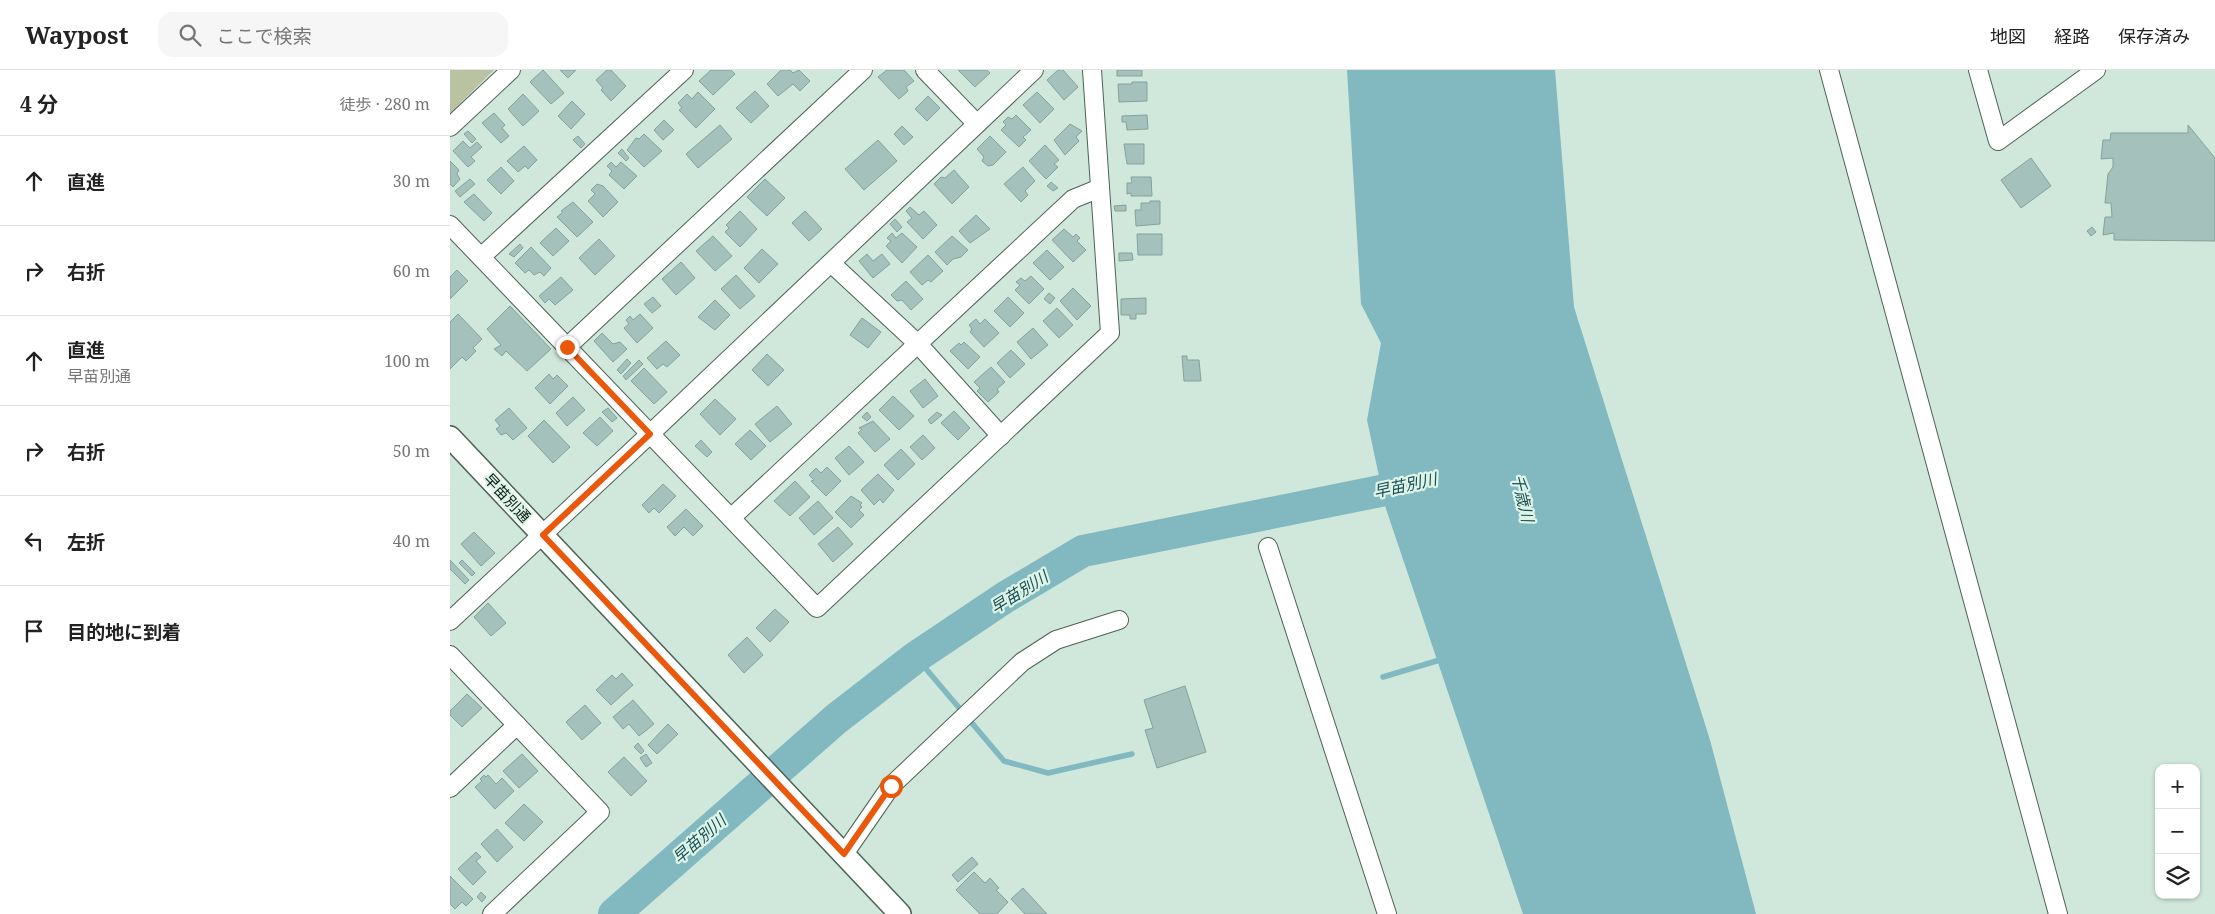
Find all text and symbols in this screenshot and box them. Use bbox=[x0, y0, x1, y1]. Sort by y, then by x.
search box bbox=[158, 12, 508, 57]
text: Waypost bbox=[25, 18, 128, 51]
icon: search bbox=[176, 21, 204, 49]
text: ここで検索 bbox=[216, 23, 311, 49]
text: 地図 bbox=[1990, 24, 2026, 48]
text: 経路 bbox=[2054, 24, 2090, 48]
text: 保存済み bbox=[2118, 24, 2190, 48]
text: 4 分 bbox=[20, 90, 58, 118]
text: 徒歩 · 280 m bbox=[340, 93, 430, 115]
icon: ahead bbox=[20, 167, 48, 195]
text: 直進 bbox=[67, 169, 105, 195]
text: 30 m bbox=[393, 170, 430, 192]
icon: right bbox=[20, 257, 48, 285]
text: 右折 bbox=[67, 259, 105, 285]
text: 60 m bbox=[393, 260, 430, 282]
route end bbox=[556, 336, 579, 359]
text: 直進 bbox=[67, 337, 105, 363]
icon: ahead bbox=[20, 347, 48, 375]
text: 100 m bbox=[384, 350, 430, 372]
text: 早苗別通 bbox=[67, 365, 131, 387]
icon: right bbox=[20, 437, 48, 465]
text: 右折 bbox=[67, 439, 105, 465]
text: 50 m bbox=[393, 440, 430, 462]
water label: 早苗別川 bbox=[1371, 467, 1441, 502]
street label: 早苗別通 bbox=[480, 469, 536, 526]
water label: 千歳川 bbox=[1507, 472, 1540, 526]
icon: left bbox=[20, 527, 48, 555]
text: 左折 bbox=[67, 529, 105, 555]
text: 40 m bbox=[393, 530, 430, 552]
water label: 早苗別川 bbox=[986, 565, 1054, 618]
icon: arrive bbox=[20, 617, 48, 645]
text: 目的地に到着 bbox=[67, 619, 181, 645]
map controls bbox=[2155, 764, 2200, 899]
button: + bbox=[2155, 764, 2200, 809]
route start bbox=[880, 775, 903, 798]
water label: 早苗別川 bbox=[668, 808, 732, 868]
button: − bbox=[2155, 809, 2200, 854]
button: layers bbox=[2155, 854, 2200, 899]

